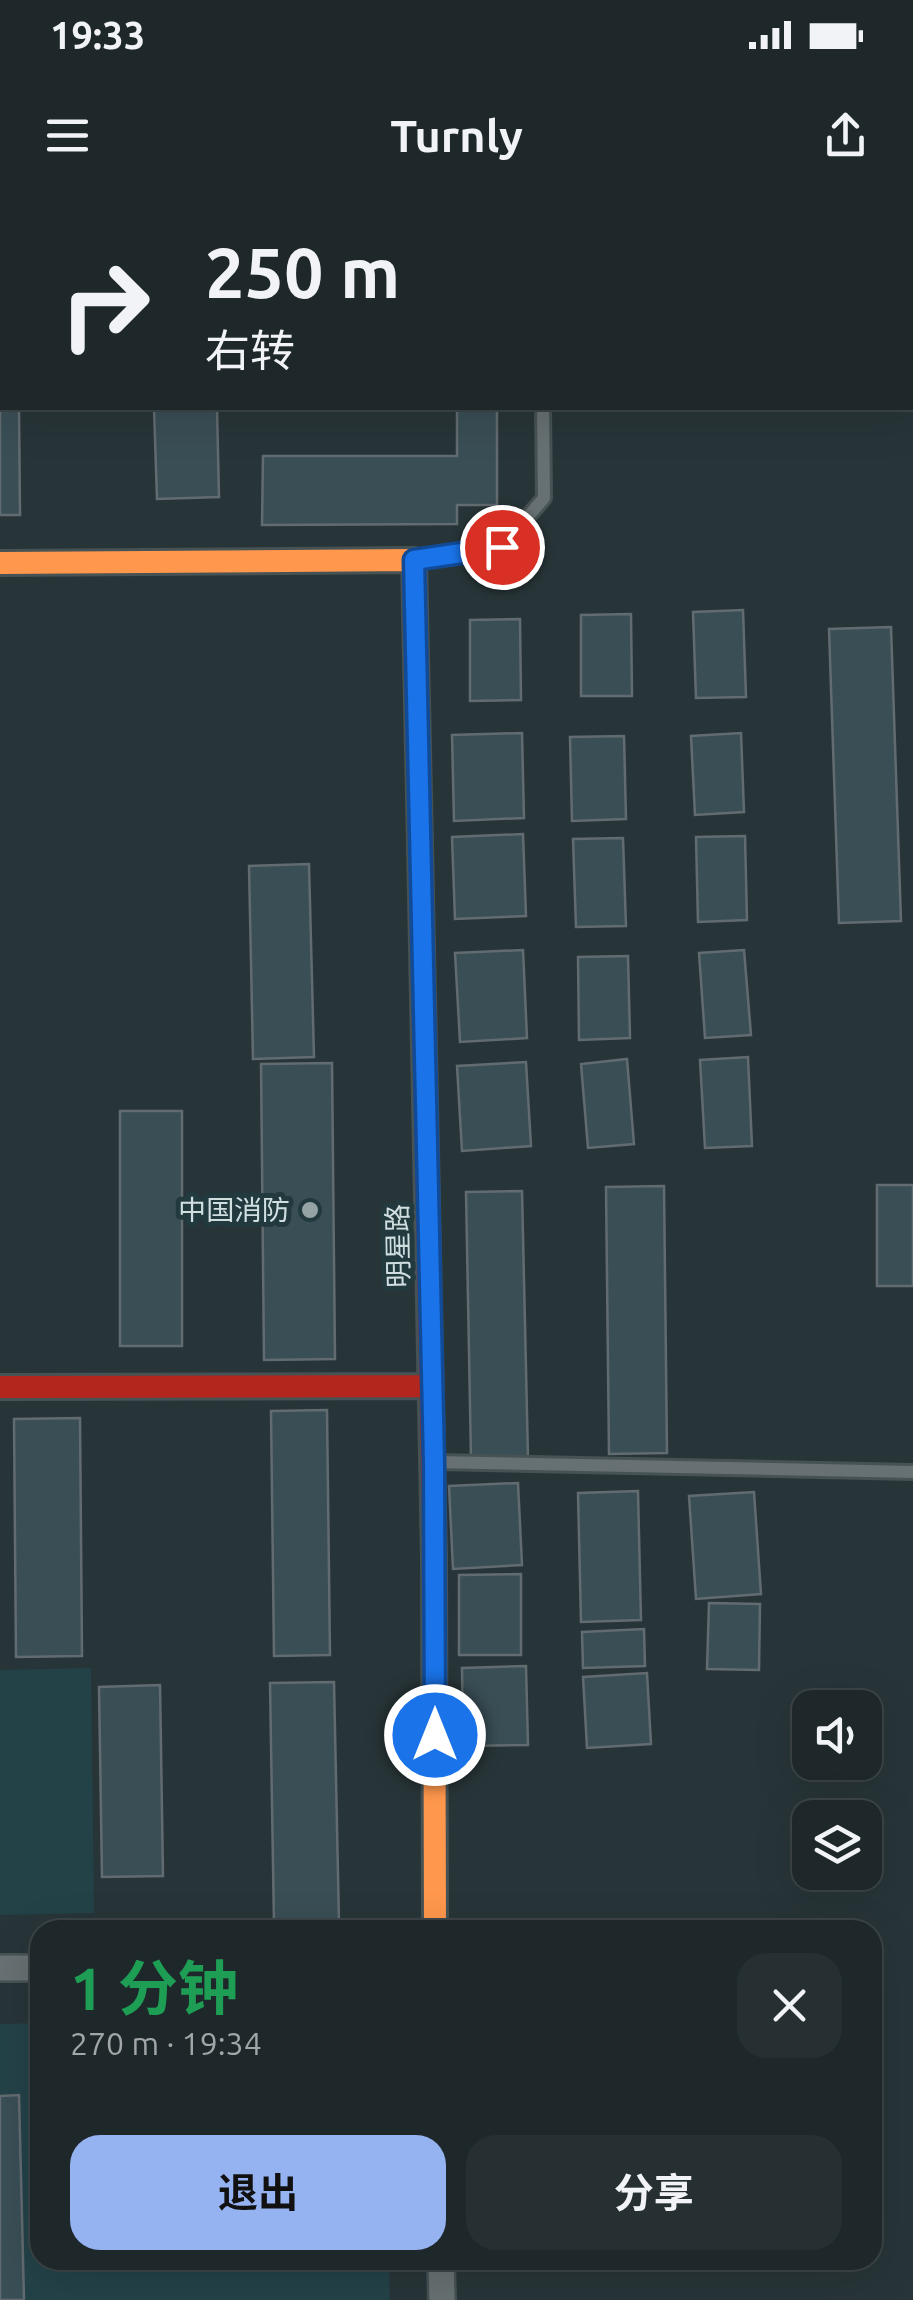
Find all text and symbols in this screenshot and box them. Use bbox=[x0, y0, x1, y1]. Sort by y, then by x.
text: 19:33 bbox=[50, 14, 145, 56]
icon: menu bbox=[40, 108, 95, 163]
icon: share bbox=[818, 108, 873, 163]
text: Turnly bbox=[390, 110, 523, 161]
text: 250 m bbox=[205, 233, 400, 311]
icon: right bbox=[40, 240, 170, 370]
text: 右转 bbox=[205, 325, 295, 376]
pin bbox=[460, 505, 545, 590]
icon: arrive bbox=[475, 520, 530, 575]
place label: 中国消防 bbox=[178, 1194, 290, 1225]
marker: 中国消防 bbox=[299, 1199, 321, 1221]
street label: 明星路 bbox=[381, 1204, 414, 1288]
position arrow bbox=[383, 1683, 487, 1787]
map controls bbox=[792, 1690, 882, 1890]
button: sound bbox=[792, 1690, 882, 1780]
button: layers bbox=[792, 1800, 882, 1890]
button: close bbox=[737, 1953, 842, 2058]
text: 1 分钟 bbox=[70, 1954, 238, 2021]
text: 270 m · 19:34 bbox=[70, 2025, 262, 2061]
button: 退出 bbox=[70, 2135, 446, 2250]
button: 分享 bbox=[466, 2135, 842, 2250]

